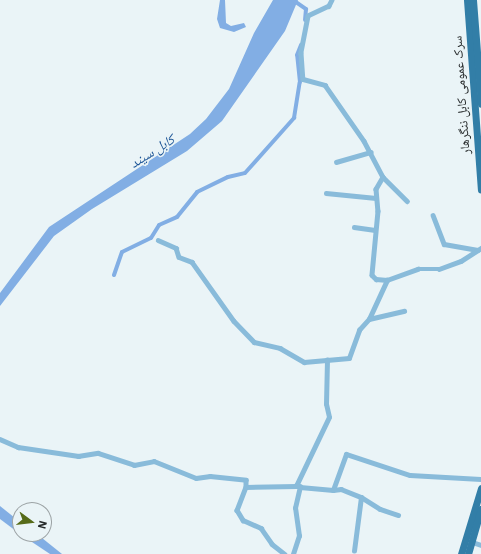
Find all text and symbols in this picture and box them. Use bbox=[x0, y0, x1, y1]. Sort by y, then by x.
street label: سرک عمومی کابل ننگرهار bbox=[450, 35, 474, 155]
water label: کابل سيند bbox=[126, 131, 178, 171]
north arrow bbox=[12, 502, 52, 542]
text: N bbox=[35, 519, 50, 531]

